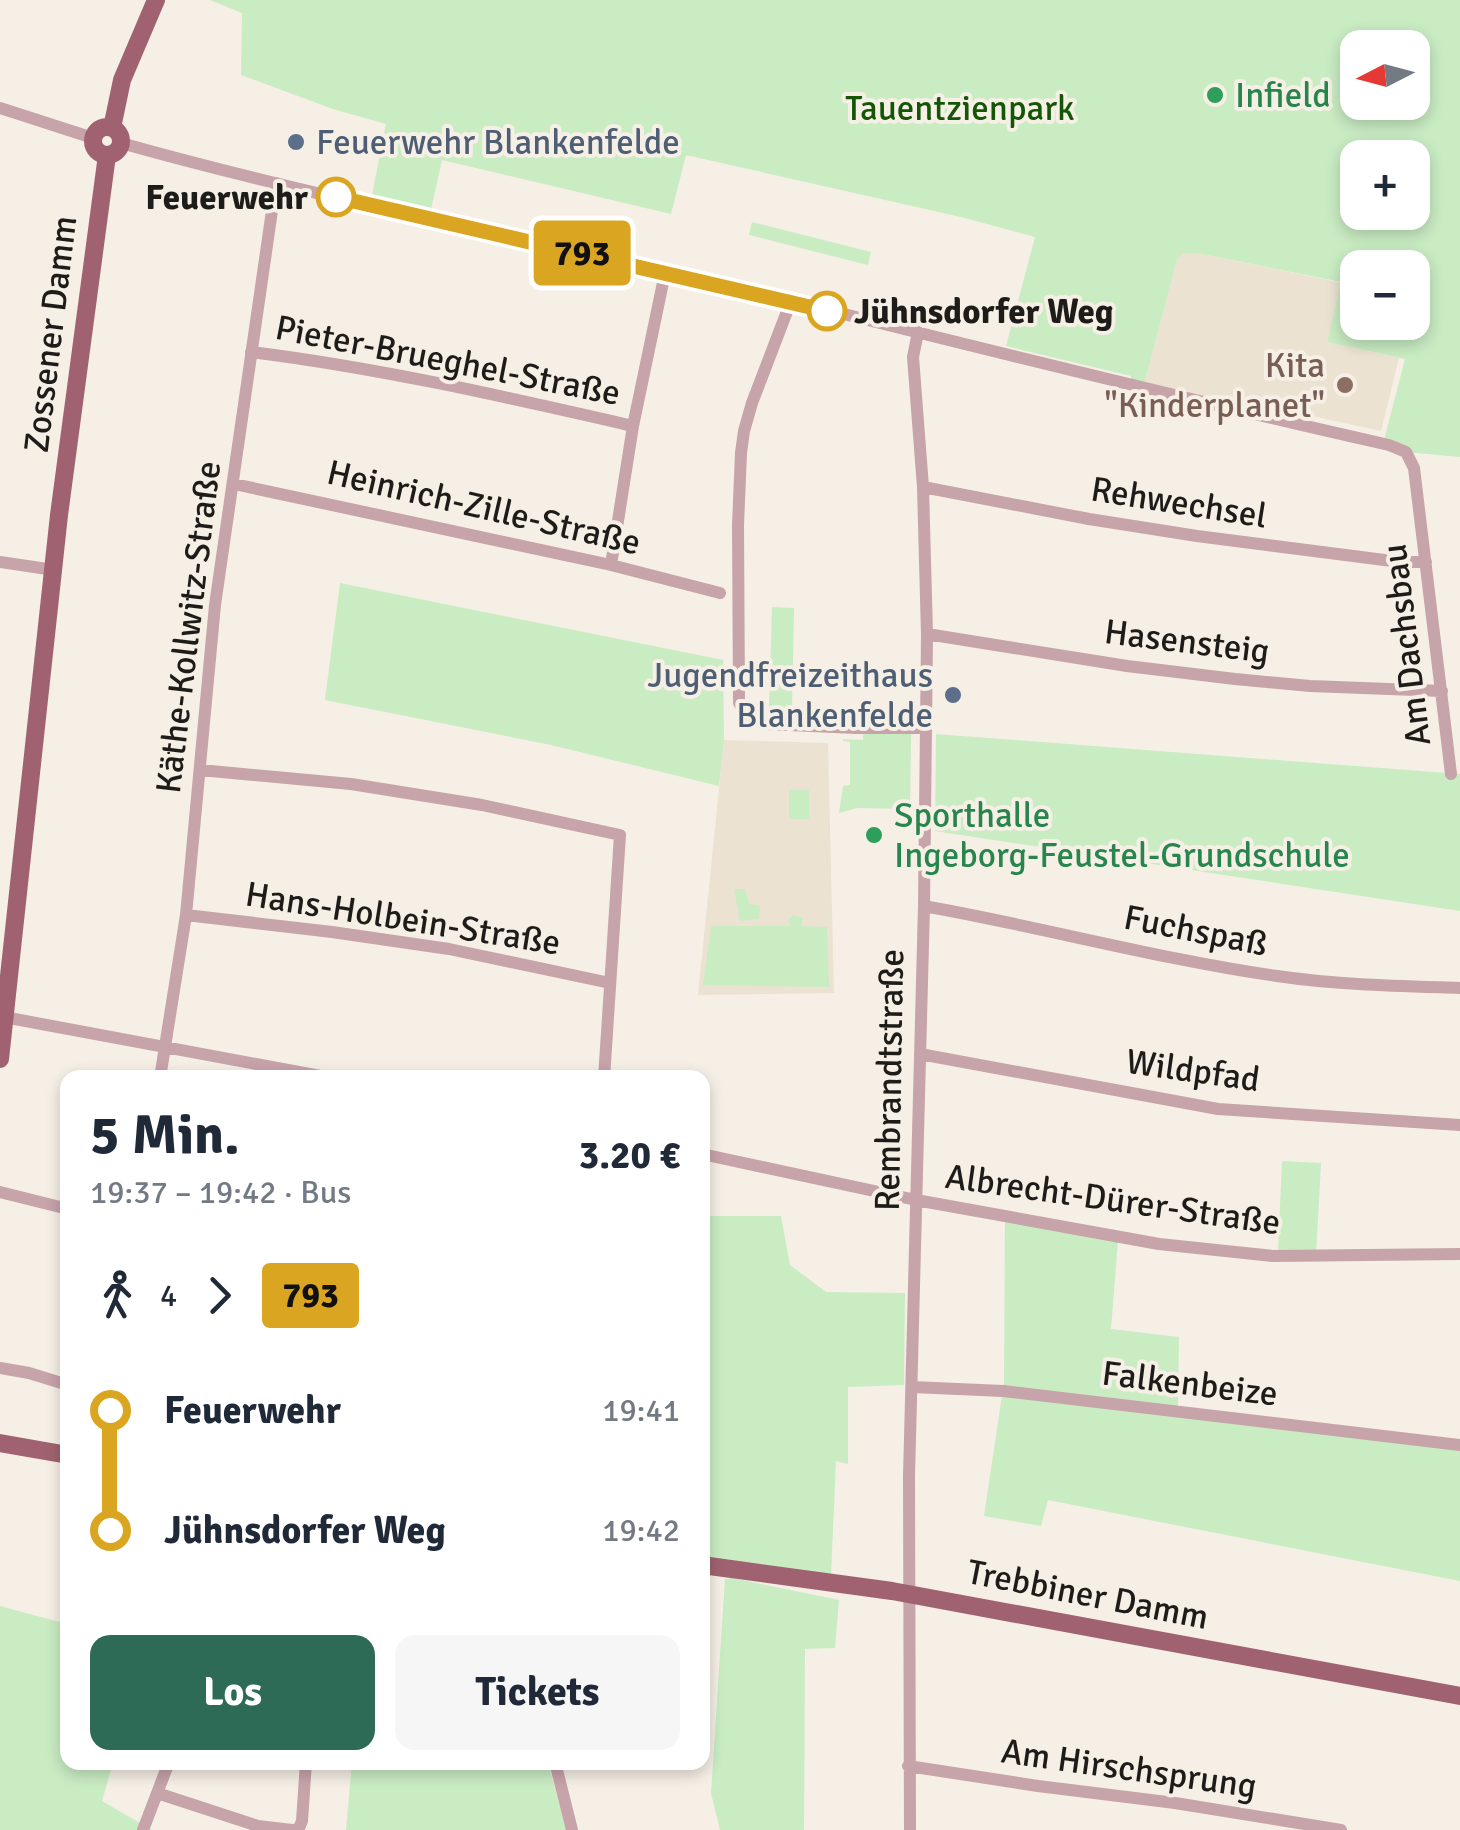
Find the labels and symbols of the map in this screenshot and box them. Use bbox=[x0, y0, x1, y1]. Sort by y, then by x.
north arrow bbox=[1340, 30, 1430, 120]
place label: Infield bbox=[1235, 74, 1331, 117]
marker: Infield bbox=[1204, 84, 1226, 106]
park label: Tauentzienpark bbox=[845, 87, 1075, 130]
place label: Feuerwehr Blankenfelde bbox=[316, 121, 680, 164]
marker: Feuerwehr Blankenfelde bbox=[285, 131, 307, 153]
place label: Feuerwehr bbox=[145, 176, 308, 219]
marker: Feuerwehr bbox=[317, 178, 355, 216]
street label: Zossener Damm bbox=[15, 213, 86, 455]
line badge: 793 bbox=[524, 220, 640, 286]
place label: Jühnsdorfer Weg bbox=[854, 290, 1114, 333]
marker: Jühnsdorfer Weg bbox=[808, 292, 846, 330]
street label: Pieter-Brueghel-Straße bbox=[272, 306, 624, 415]
place label: Kita "Kinderplanet" bbox=[1104, 344, 1325, 427]
marker: Kita "Kinderplanet" bbox=[1334, 374, 1356, 396]
street label: Heinrich-Zille-Straße bbox=[323, 451, 645, 564]
street label: Käthe-Kollwitz-Straße bbox=[147, 458, 230, 796]
street label: Rehwechsel bbox=[1088, 467, 1270, 538]
street label: Am Dachsbau bbox=[1373, 541, 1440, 748]
street label: Hasensteig bbox=[1102, 610, 1272, 673]
place label: Jugendfreizeithaus Blankenfelde bbox=[648, 654, 933, 737]
marker: Jugendfreizeithaus Blankenfelde bbox=[942, 684, 964, 706]
place label: Sporthalle Ingeborg-Feustel-Grundschule bbox=[894, 794, 1350, 877]
marker: Sporthalle Ingeborg-Feustel-Grundschule bbox=[863, 824, 885, 846]
street label: Hans-Holbein-Straße bbox=[242, 872, 564, 965]
street label: Fuchspaß bbox=[1120, 896, 1271, 965]
street label: Rembrandtstraße bbox=[866, 949, 913, 1211]
street label: Wildpfad bbox=[1123, 1040, 1262, 1101]
street label: Albrecht-Dürer-Straße bbox=[943, 1155, 1283, 1244]
street label: Falkenbeize bbox=[1100, 1351, 1280, 1416]
street label: Trebbiner Damm bbox=[964, 1550, 1212, 1639]
street label: Am Hirschsprung bbox=[999, 1729, 1259, 1808]

